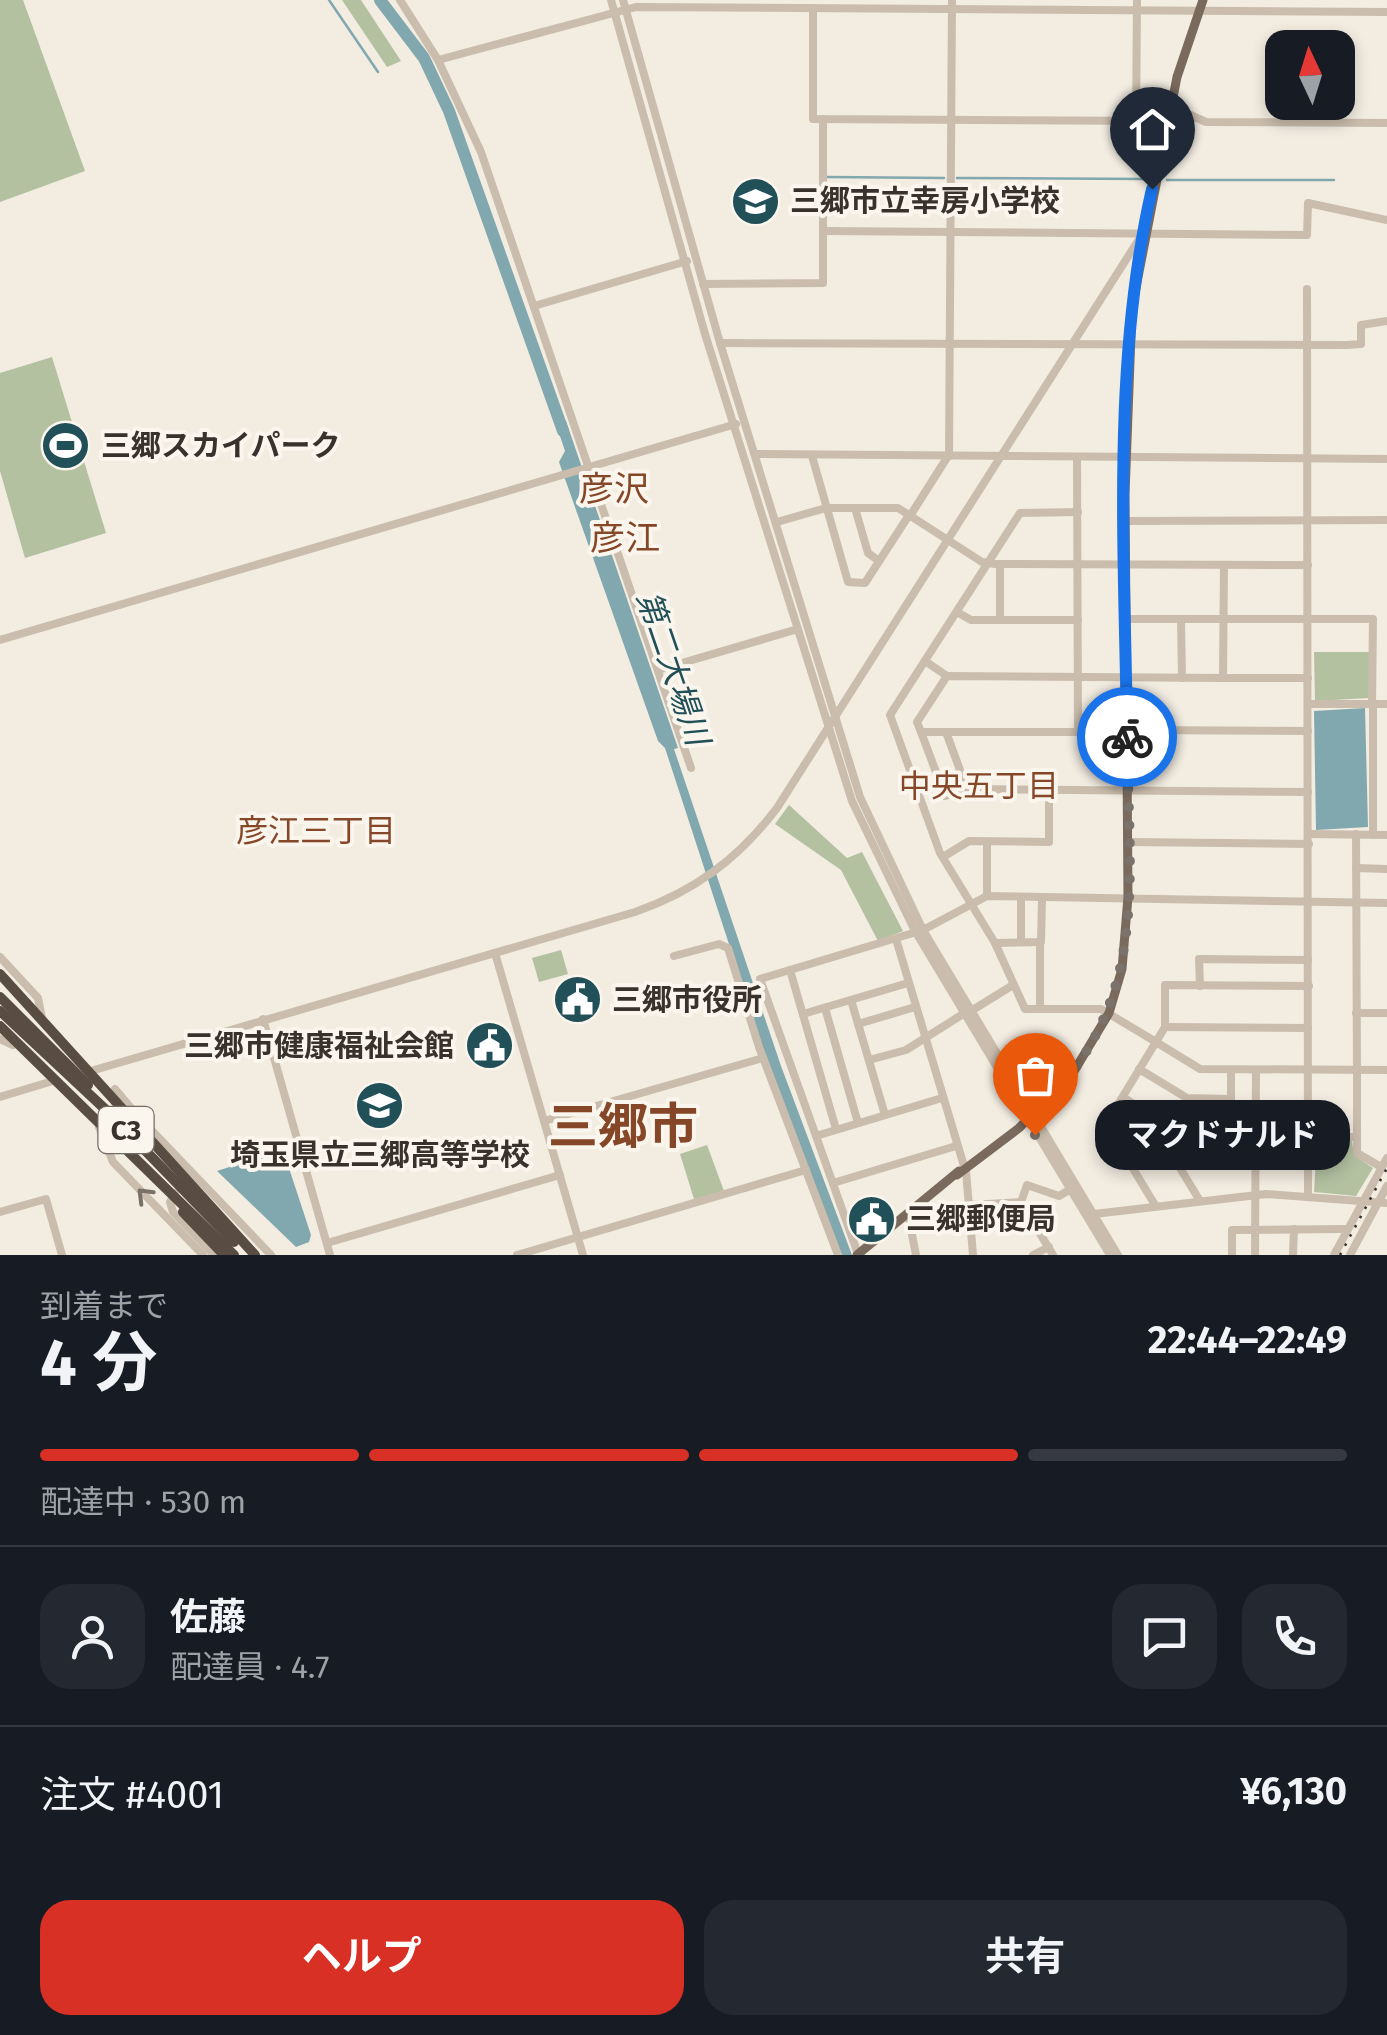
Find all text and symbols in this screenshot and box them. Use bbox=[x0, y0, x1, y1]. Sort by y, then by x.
north arrow bbox=[1265, 30, 1355, 120]
map controls bbox=[1265, 30, 1355, 120]
pin bbox=[1110, 87, 1195, 190]
icon: home bbox=[1125, 102, 1180, 157]
school or university icon: 三郷市立幸房小学校 bbox=[729, 175, 781, 227]
place label: 三郷市立幸房小学校 bbox=[790, 183, 1060, 219]
sports icon: 三郷スカイパーク bbox=[40, 420, 92, 472]
place label: 三郷スカイパーク bbox=[101, 428, 340, 464]
district label: 彦沢 bbox=[579, 468, 649, 510]
district label: 彦江 bbox=[590, 517, 660, 559]
water label: 第二大場川 bbox=[629, 586, 718, 753]
courier bbox=[1077, 687, 1177, 787]
icon: bike bbox=[1100, 710, 1155, 765]
district label: 中央五丁目 bbox=[899, 767, 1059, 805]
district label: 彦江三丁目 bbox=[236, 812, 396, 850]
public building icon: 三郷市役所 bbox=[551, 974, 603, 1026]
place label: 三郷市役所 bbox=[612, 982, 762, 1018]
public building icon: 三郷市健康福祉会館 bbox=[463, 1020, 515, 1072]
place label: 三郷市健康福祉会館 bbox=[184, 1028, 454, 1064]
pin bbox=[993, 1033, 1078, 1136]
icon: bag bbox=[1008, 1048, 1063, 1103]
school or university icon: 埼玉県立三郷高等学校 bbox=[354, 1080, 406, 1132]
district label: 三郷市 bbox=[548, 1097, 698, 1157]
callout: マクドナルド bbox=[1095, 1100, 1350, 1170]
road number: C3 bbox=[98, 1107, 154, 1153]
text: マクドナルド bbox=[1126, 1116, 1319, 1154]
place label: 埼玉県立三郷高等学校 bbox=[230, 1137, 530, 1173]
one-way arrow bbox=[138, 1188, 156, 1206]
public building icon: 三郷郵便局 bbox=[845, 1193, 897, 1245]
place label: 三郷郵便局 bbox=[906, 1201, 1056, 1237]
text: 到着まで bbox=[40, 1287, 168, 1325]
text: 22:44–22:49 bbox=[1148, 1317, 1347, 1363]
text: 4 分 bbox=[40, 1324, 157, 1402]
text: 配達中 · 530 m bbox=[40, 1483, 246, 1521]
button: person bbox=[40, 1584, 145, 1689]
button: chat bbox=[1112, 1584, 1217, 1689]
button: phone bbox=[1242, 1584, 1347, 1689]
text: 佐藤 bbox=[170, 1594, 246, 1640]
text: 配達員 · 4.7 bbox=[170, 1648, 330, 1686]
text: ¥6,130 bbox=[1240, 1768, 1347, 1814]
text: 注文 #4001 bbox=[40, 1772, 224, 1818]
button: ヘルプ bbox=[40, 1900, 684, 2015]
button: 共有 bbox=[704, 1900, 1347, 2015]

